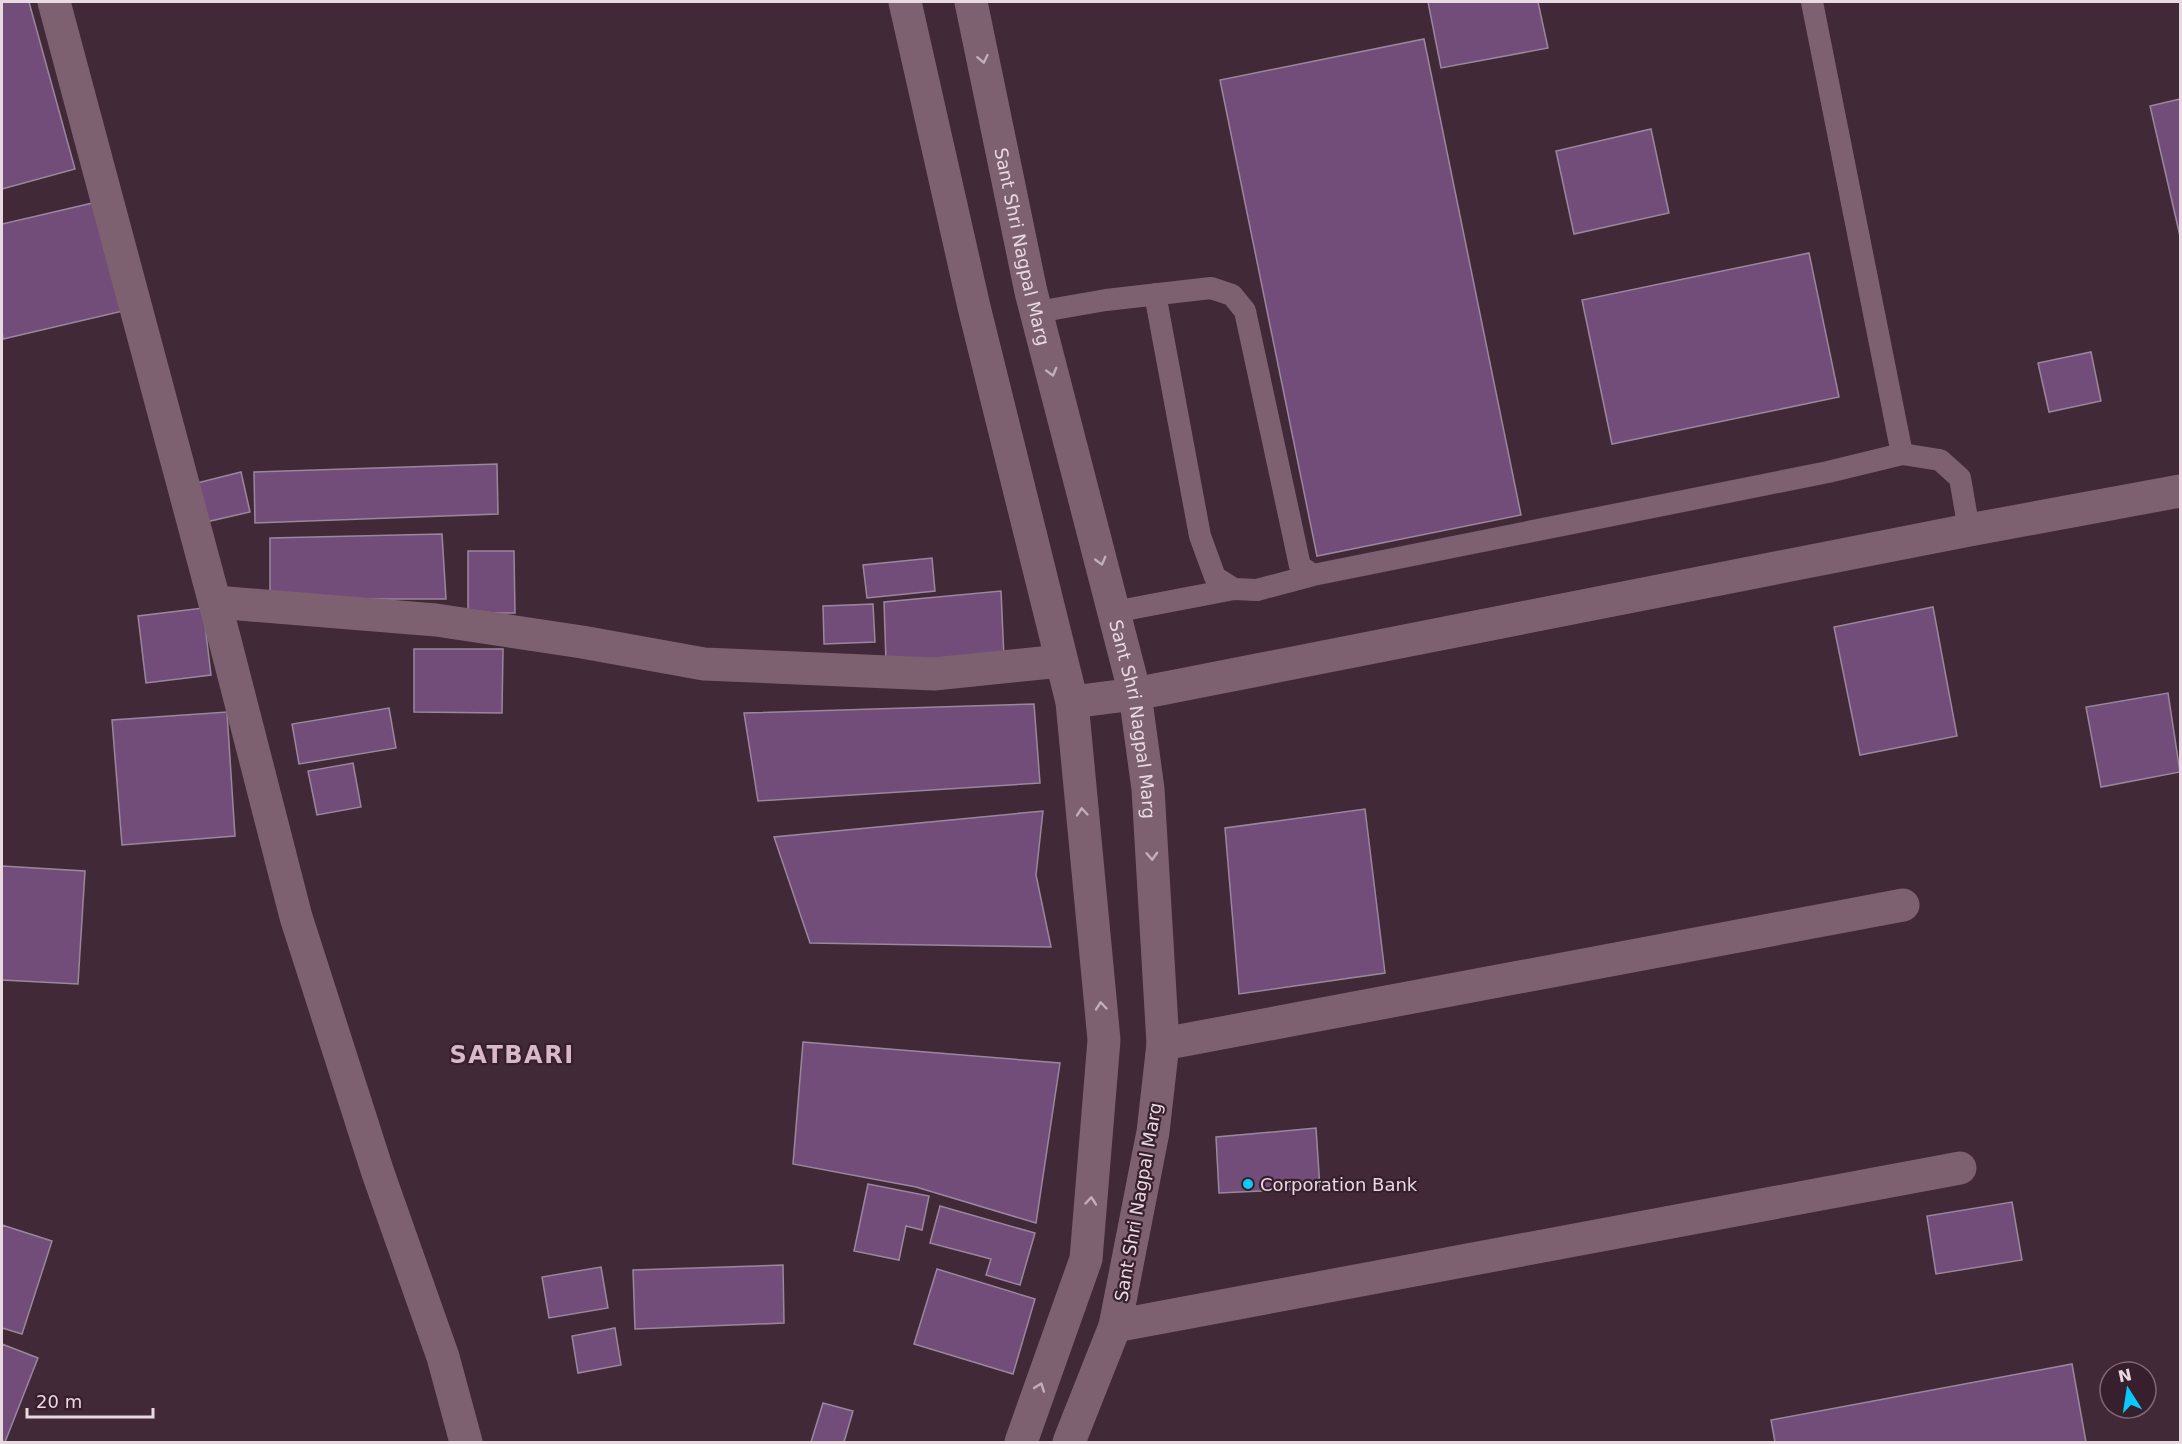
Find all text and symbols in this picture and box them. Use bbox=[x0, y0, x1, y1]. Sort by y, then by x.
one-way arrow bbox=[976, 54, 989, 64]
street label: Sant Shri Nagpal Marg bbox=[991, 146, 1055, 348]
one-way arrow bbox=[1045, 366, 1057, 377]
one-way arrow bbox=[1094, 555, 1106, 566]
street label: Sant Shri Nagpal Marg bbox=[1106, 617, 1160, 819]
one-way arrow bbox=[1076, 808, 1089, 817]
one-way arrow bbox=[1145, 851, 1158, 860]
one-way arrow bbox=[1095, 1002, 1108, 1011]
district label: SATBARI bbox=[449, 1041, 575, 1069]
street label: Sant Shri Nagpal Marg bbox=[1110, 1101, 1166, 1303]
place label: Corporation Bank bbox=[1260, 1174, 1418, 1195]
marker: Corporation Bank bbox=[1241, 1177, 1255, 1191]
one-way arrow bbox=[1084, 1196, 1097, 1205]
north arrow bbox=[2098, 1360, 2158, 1420]
text: N bbox=[2116, 1365, 2134, 1387]
scale bar bbox=[27, 1381, 153, 1419]
one-way arrow bbox=[1033, 1383, 1046, 1393]
text: 20 m bbox=[36, 1391, 82, 1412]

